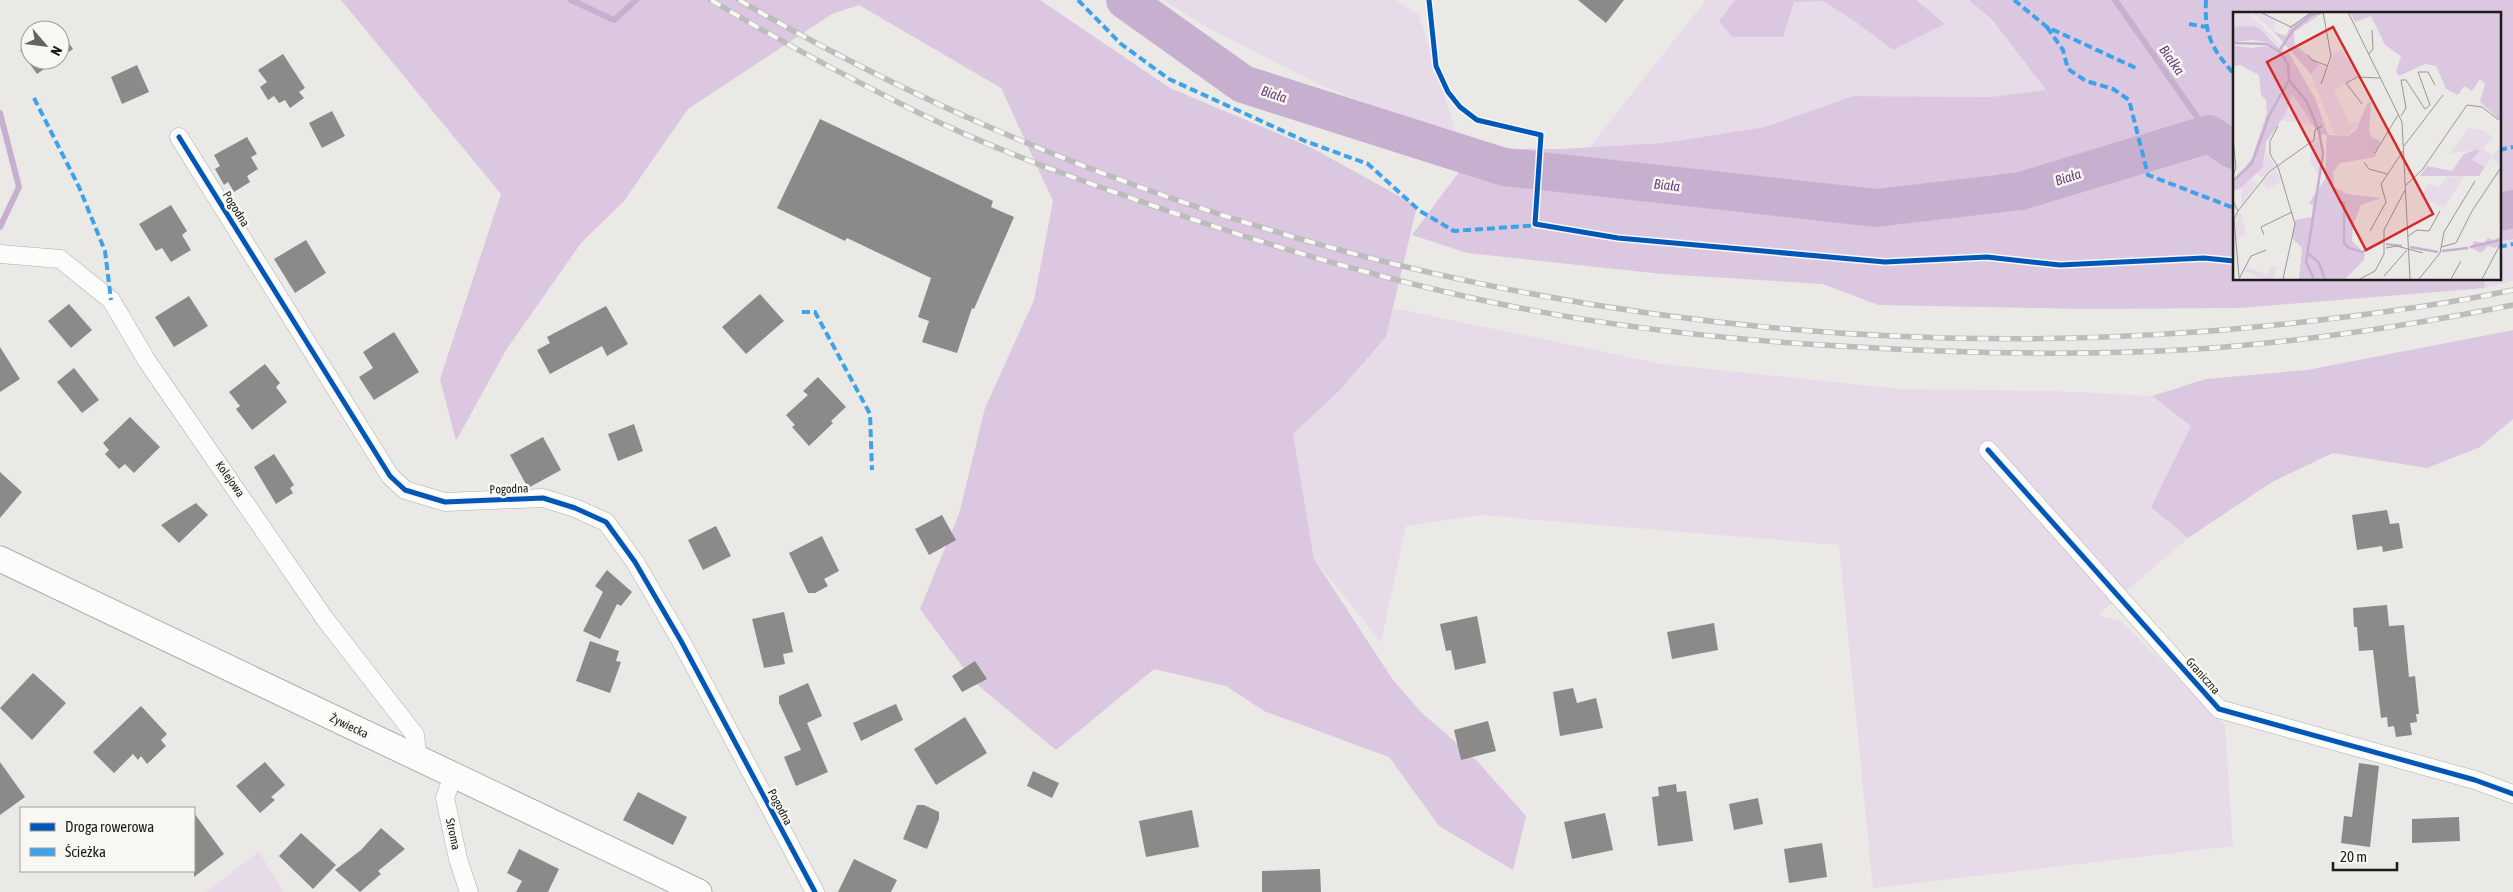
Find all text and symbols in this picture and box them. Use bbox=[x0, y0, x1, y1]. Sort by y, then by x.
inset map bbox=[2233, 12, 2500, 280]
north arrow bbox=[20, 20, 70, 70]
water label: Białka bbox=[2156, 42, 2188, 78]
text: N bbox=[47, 44, 65, 59]
water label: Biała bbox=[1259, 82, 1289, 106]
water label: Biała bbox=[2053, 165, 2083, 189]
water label: Biała bbox=[1653, 176, 1681, 194]
street label: Pogodna bbox=[220, 189, 252, 229]
street label: Kolejowa bbox=[213, 458, 247, 500]
street label: Pogodna bbox=[489, 481, 529, 497]
street label: Graniczna bbox=[2183, 655, 2223, 697]
street label: Żywiecka bbox=[328, 711, 370, 741]
street label: Pogodna bbox=[765, 786, 795, 828]
legend bbox=[20, 807, 195, 872]
street label: Stroma bbox=[443, 817, 463, 851]
text: Droga rowerowa bbox=[65, 818, 154, 835]
scale bar bbox=[2333, 840, 2397, 872]
text: Ścieżka bbox=[65, 843, 106, 860]
text: 20 m bbox=[2340, 848, 2367, 865]

